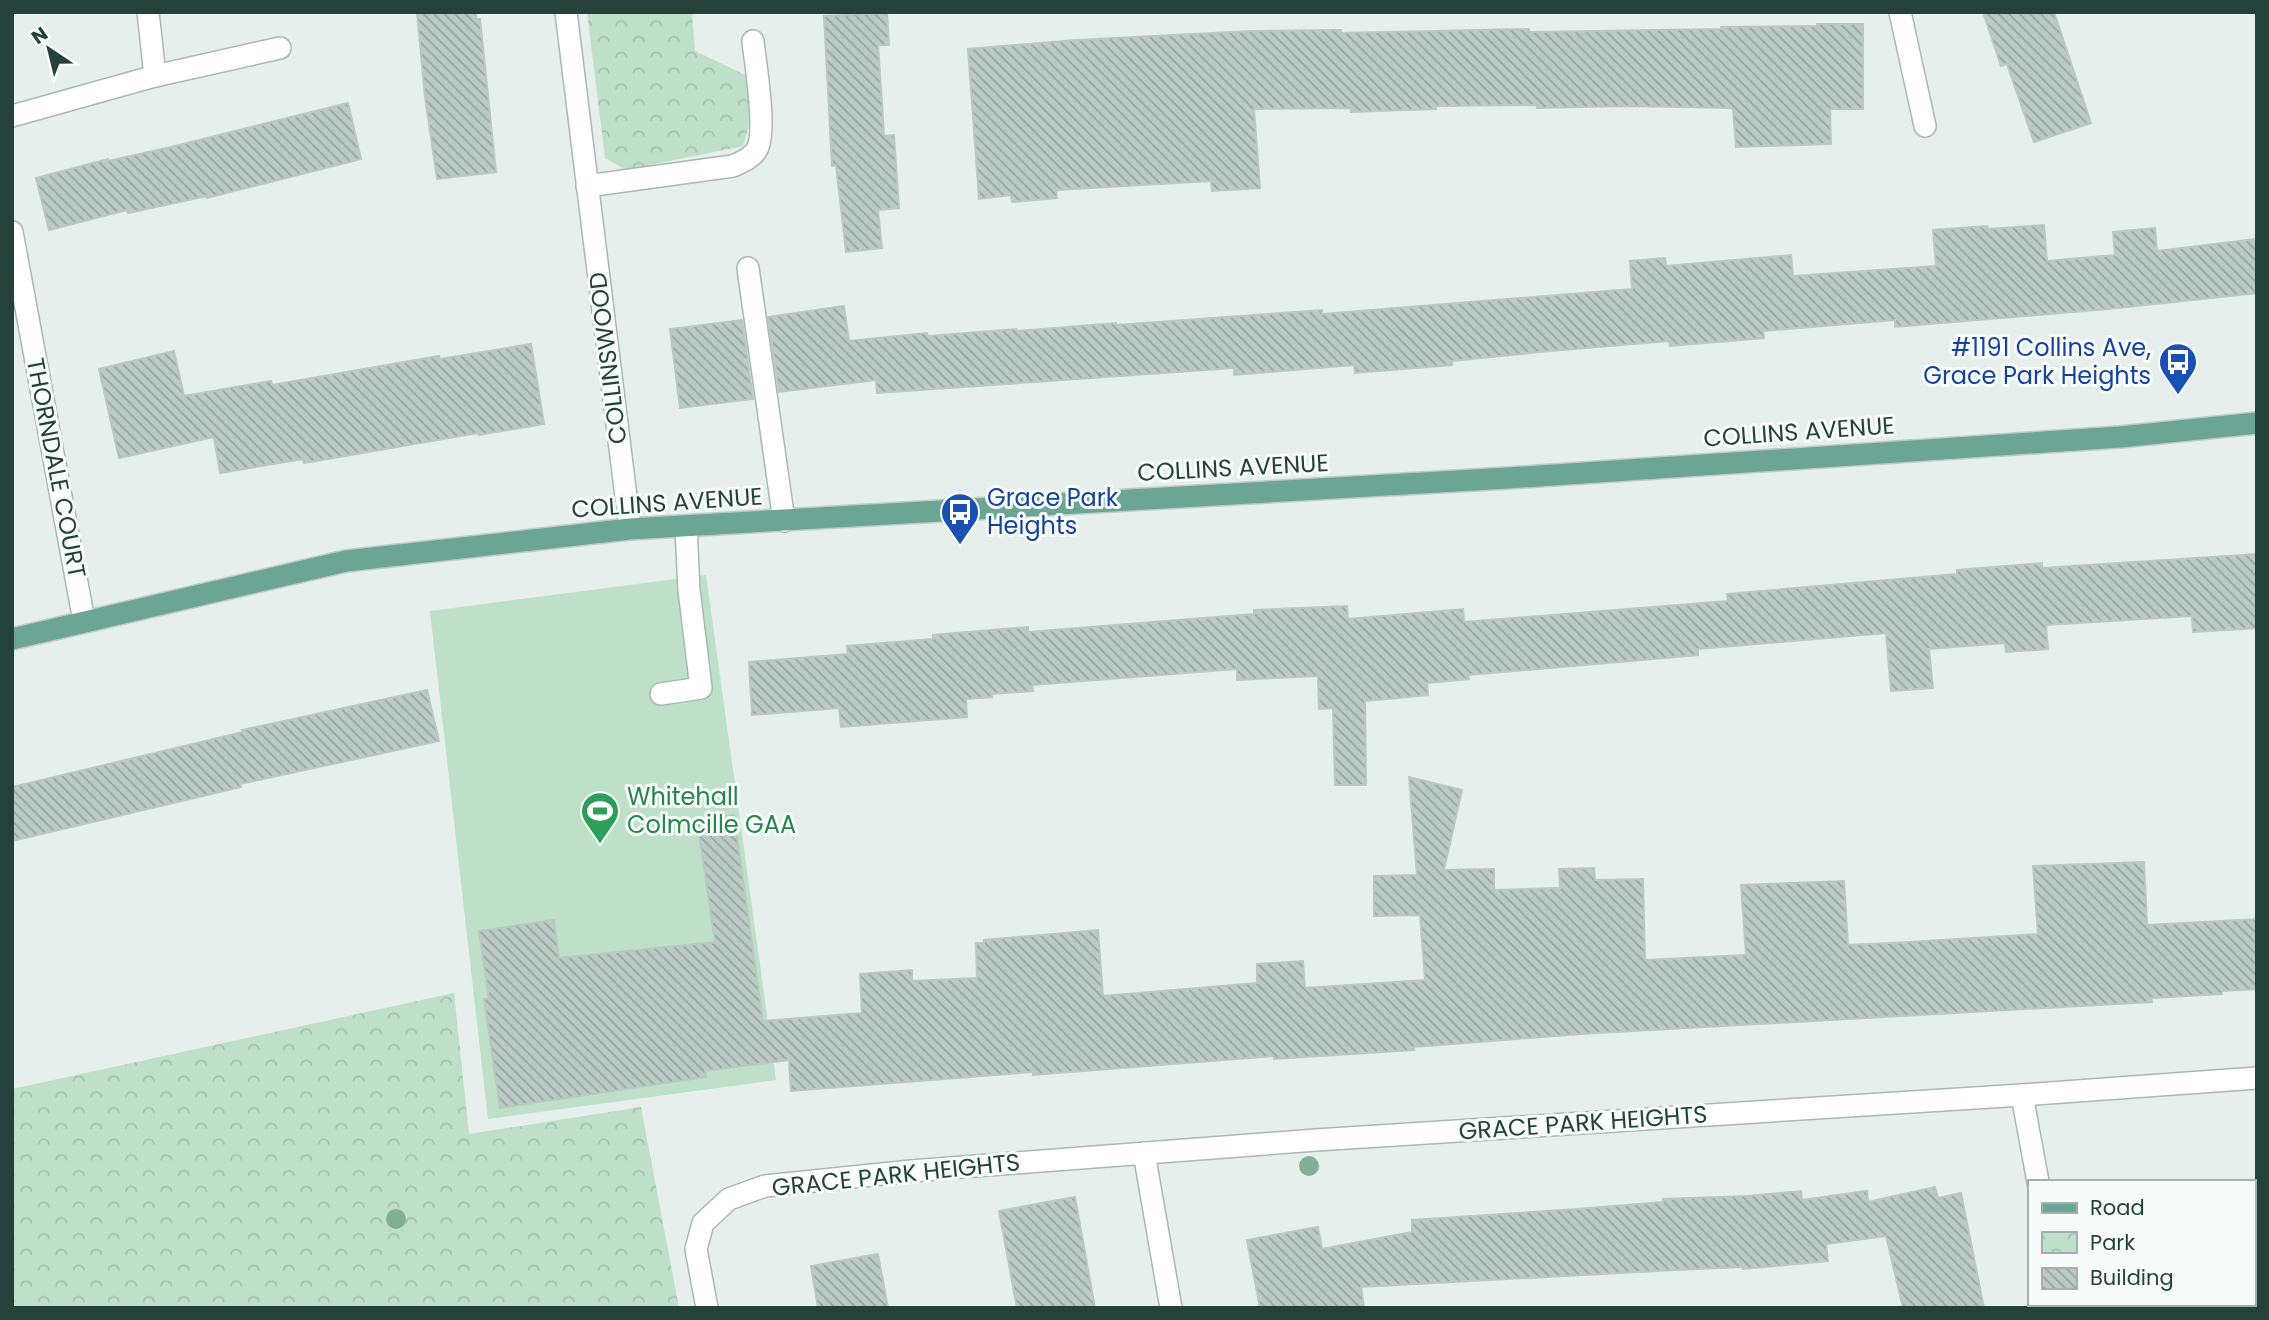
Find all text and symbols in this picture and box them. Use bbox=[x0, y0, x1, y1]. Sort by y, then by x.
north arrow bbox=[14, 14, 84, 84]
text: N bbox=[26, 20, 53, 51]
street label: COLLINSWOOD bbox=[581, 270, 634, 446]
place label: #1191 Collins Ave, Grace Park Heights bbox=[1923, 331, 2151, 392]
bus stop icon: #1191 Collins Ave, Grace Park Heights bbox=[2157, 341, 2199, 396]
street label: THORNDALE COURT bbox=[19, 355, 94, 581]
street label: COLLINS AVENUE bbox=[1702, 408, 1896, 455]
street label: COLLINS AVENUE bbox=[1136, 446, 1329, 489]
street label: COLLINS AVENUE bbox=[570, 479, 764, 526]
place label: Grace Park Heights bbox=[987, 481, 1119, 542]
bus stop icon: Grace Park Heights bbox=[939, 491, 981, 546]
place label: Whitehall Colmcille GAA bbox=[627, 780, 796, 841]
sports icon: Whitehall Colmcille GAA bbox=[579, 790, 621, 845]
street label: GRACE PARK HEIGHTS bbox=[1457, 1097, 1708, 1148]
street label: GRACE PARK HEIGHTS bbox=[770, 1145, 1022, 1204]
legend bbox=[2028, 1180, 2255, 1306]
text: Road bbox=[2090, 1193, 2145, 1222]
text: Park bbox=[2090, 1228, 2135, 1257]
text: Building bbox=[2090, 1263, 2174, 1292]

